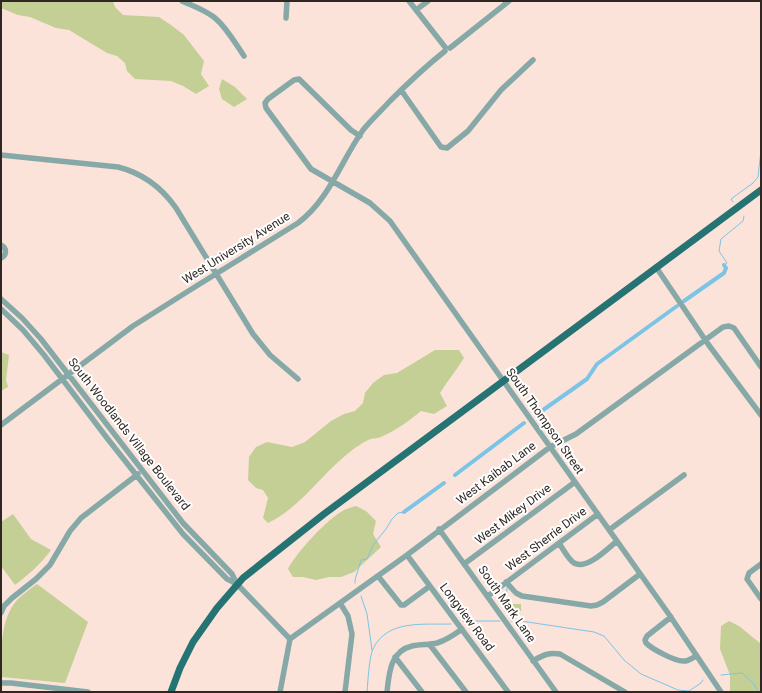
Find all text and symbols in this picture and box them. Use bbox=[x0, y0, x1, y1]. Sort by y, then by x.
street label: West University Avenue bbox=[180, 209, 292, 287]
street label: South Woodlands Village Boulevard bbox=[65, 355, 193, 513]
street label: South Thompson Street bbox=[503, 365, 587, 477]
street label: West Kaibab Lane bbox=[454, 439, 538, 507]
street label: West Mikey Drive bbox=[472, 481, 554, 547]
street label: West Sherrie Drive bbox=[503, 504, 589, 574]
street label: South Mark Lane bbox=[475, 563, 539, 645]
street label: Longview Road bbox=[437, 580, 497, 654]

